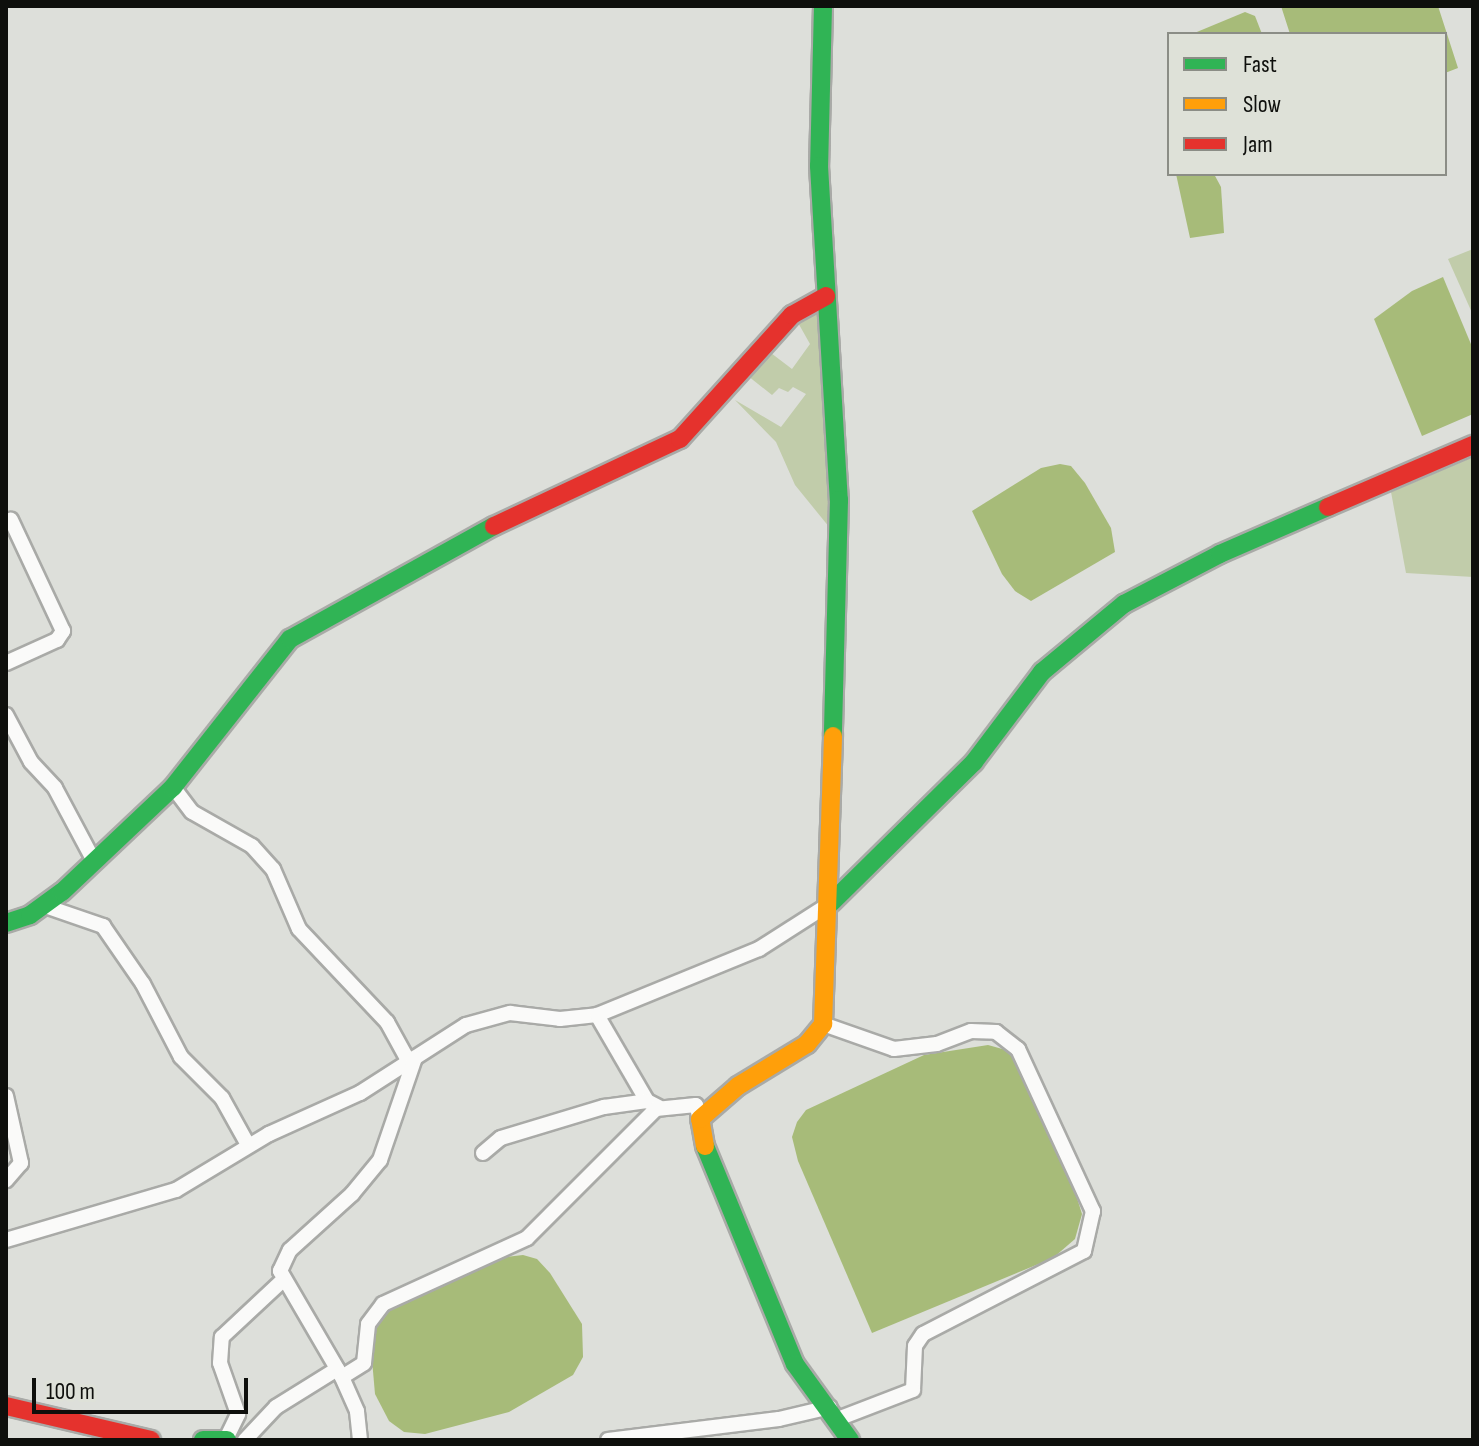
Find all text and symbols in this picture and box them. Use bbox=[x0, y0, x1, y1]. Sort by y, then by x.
legend bbox=[1167, 32, 1447, 176]
text: Fast bbox=[1243, 50, 1277, 79]
text: Slow bbox=[1243, 90, 1281, 119]
text: Jam bbox=[1243, 130, 1273, 159]
scale bar bbox=[36, 1362, 252, 1412]
text: 100 m bbox=[46, 1377, 95, 1406]

